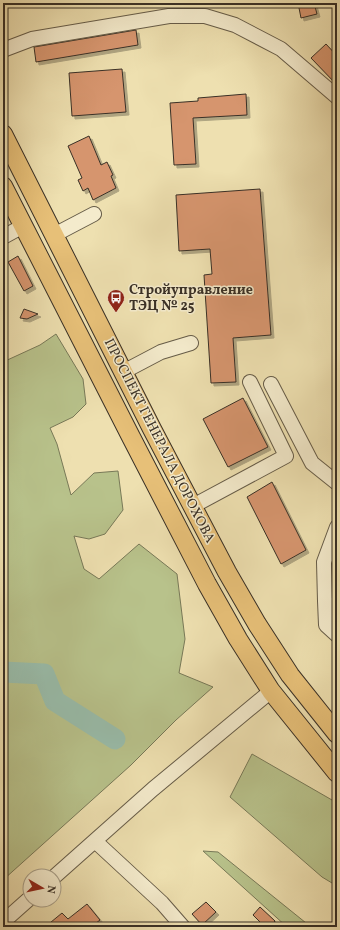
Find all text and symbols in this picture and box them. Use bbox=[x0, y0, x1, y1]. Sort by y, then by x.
place label: Стройуправление ТЭЦ № 25 bbox=[129, 281, 253, 316]
bus stop icon: Стройуправление ТЭЦ № 25 bbox=[106, 288, 126, 313]
street label: ПРОСПЕКТ ГЕНЕРАЛА ДОРОХОВА bbox=[99, 335, 219, 547]
north arrow bbox=[22, 868, 62, 908]
text: N bbox=[42, 884, 58, 894]

